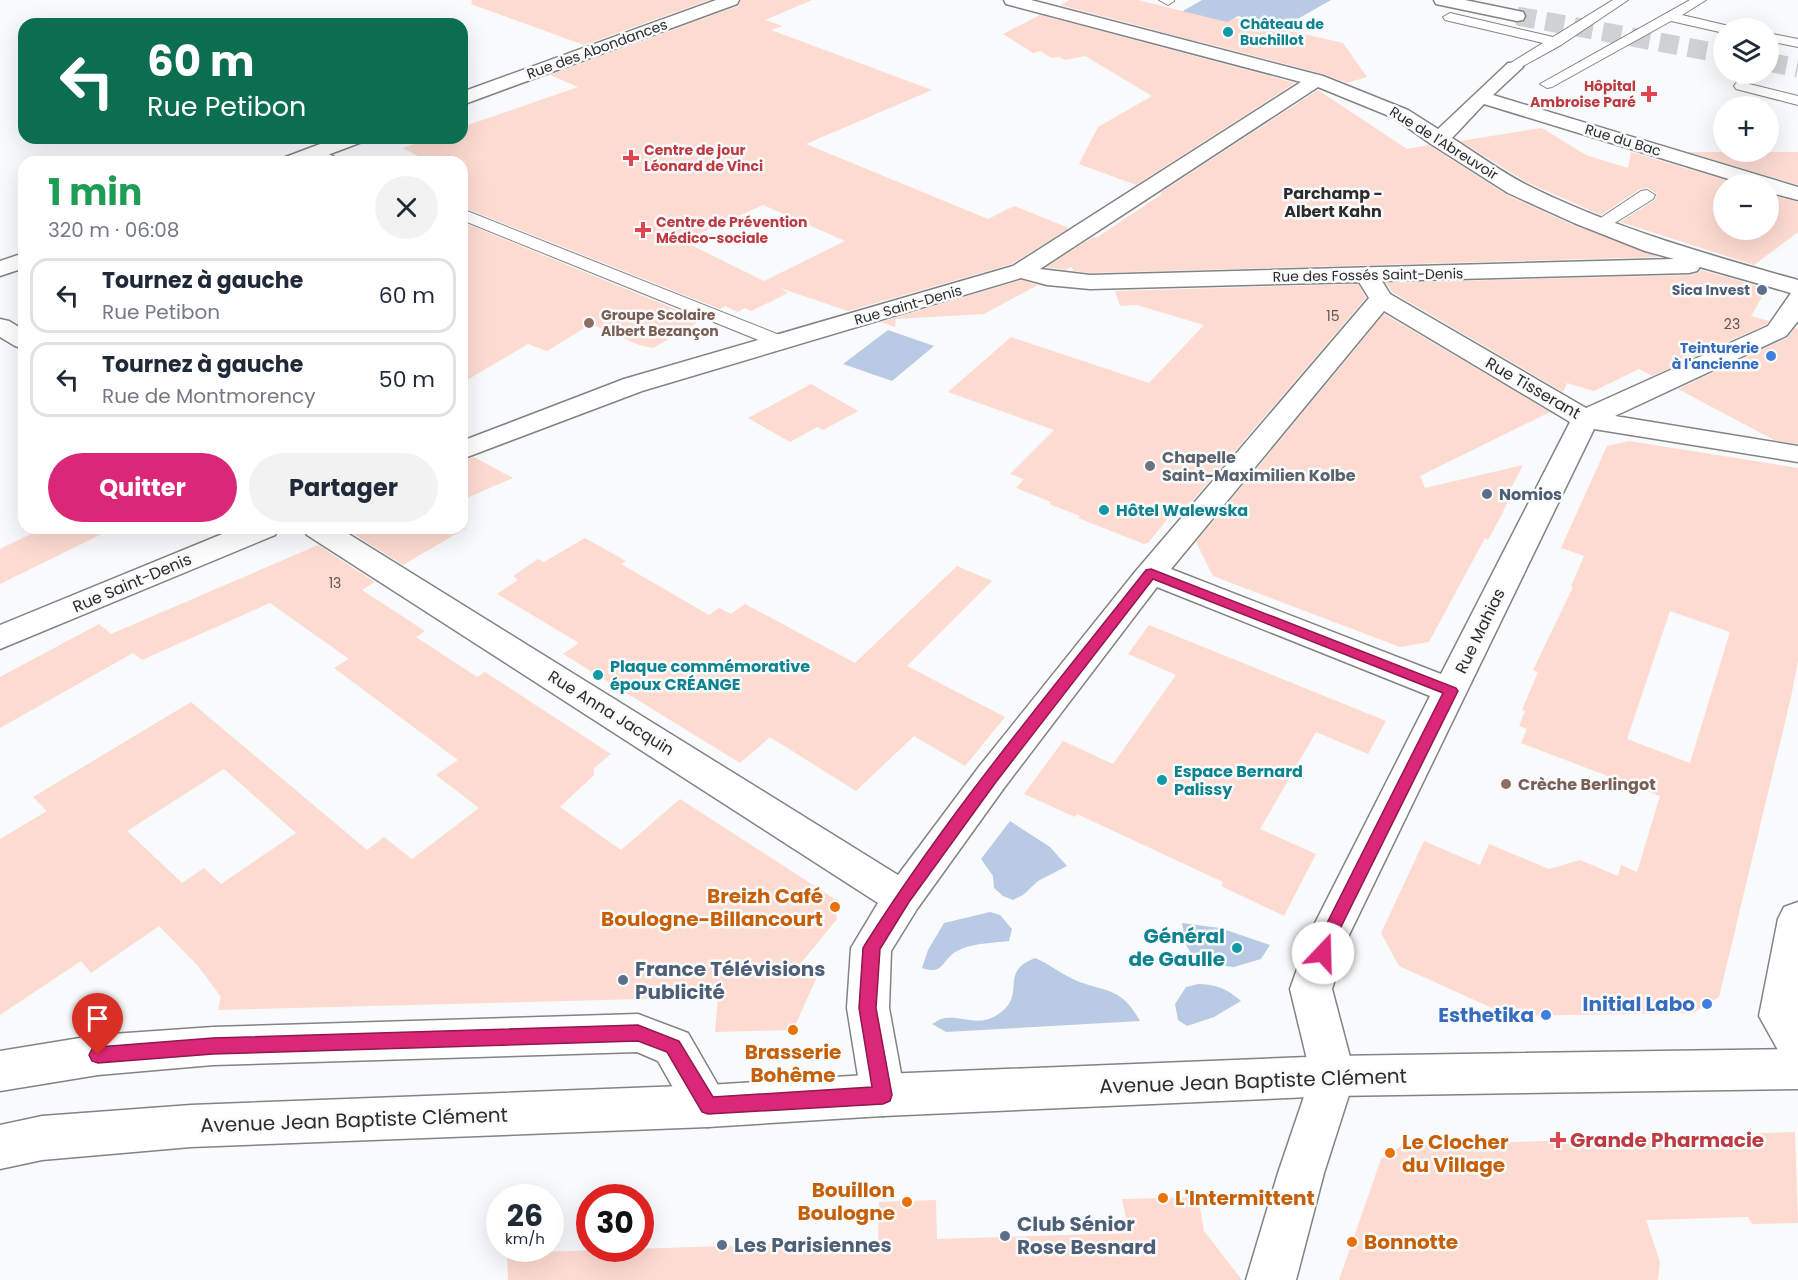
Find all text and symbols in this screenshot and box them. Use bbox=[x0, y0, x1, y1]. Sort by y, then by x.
street label: Rue des Abondances bbox=[524, 14, 670, 84]
place label: Château de Buchillot bbox=[1240, 14, 1324, 50]
map controls bbox=[1713, 18, 1779, 240]
button: layers bbox=[1713, 18, 1779, 84]
marker: Château de Buchillot bbox=[1221, 25, 1235, 39]
text: 60 m bbox=[147, 32, 255, 91]
icon: left bbox=[48, 42, 126, 120]
place label: Hôpital Ambroise Paré bbox=[1530, 76, 1636, 112]
marker: Hôpital Ambroise Paré bbox=[1640, 85, 1658, 103]
text: Rue Petibon bbox=[147, 88, 306, 125]
button: + bbox=[1713, 96, 1779, 162]
street label: Rue de l'Abreuvoir bbox=[1386, 101, 1502, 185]
street label: Rue du Bac bbox=[1582, 119, 1664, 161]
place label: Centre de jour Léonard de Vinci bbox=[644, 140, 763, 176]
marker: Centre de jour Léonard de Vinci bbox=[622, 149, 640, 167]
text: 1 min bbox=[48, 167, 142, 218]
button: − bbox=[1713, 174, 1779, 240]
button: close bbox=[375, 176, 438, 239]
district label: Parchamp - Albert Kahn bbox=[1283, 182, 1383, 223]
place label: Centre de Prévention Médico-sociale bbox=[656, 212, 807, 248]
text: 320 m · 06:08 bbox=[48, 216, 179, 244]
marker: Centre de Prévention Médico-sociale bbox=[634, 221, 652, 239]
street label: Rue des Fossés Saint-Denis bbox=[1273, 263, 1463, 287]
text: Tournez à gauche bbox=[102, 265, 303, 296]
icon: left bbox=[51, 279, 84, 312]
text: 60 m bbox=[379, 280, 435, 311]
street label: Rue Saint-Denis bbox=[852, 280, 964, 330]
place label: Sica Invest bbox=[1672, 280, 1750, 300]
marker: Sica Invest bbox=[1755, 283, 1769, 297]
text: Rue Petibon bbox=[102, 298, 220, 326]
place label: Groupe Scolaire Albert Bezançon bbox=[601, 305, 719, 341]
house number: 15 bbox=[1326, 306, 1340, 326]
house number: 23 bbox=[1724, 314, 1740, 334]
marker: Groupe Scolaire Albert Bezançon bbox=[582, 316, 596, 330]
place label: Teinturerie à l'ancienne bbox=[1672, 338, 1759, 374]
text: Tournez à gauche bbox=[102, 349, 303, 380]
marker: Teinturerie à l'ancienne bbox=[1764, 349, 1778, 363]
street label: Rue Tisserant bbox=[1481, 351, 1585, 425]
icon: left bbox=[51, 363, 84, 396]
text: 50 m bbox=[379, 364, 435, 395]
text: Rue de Montmorency bbox=[102, 382, 316, 410]
place label: Chapelle Saint-Maximilien Kolbe bbox=[1162, 446, 1356, 487]
button: Quitter bbox=[48, 453, 237, 522]
button: Partager bbox=[249, 453, 438, 522]
marker: Chapelle Saint-Maximilien Kolbe bbox=[1143, 459, 1157, 473]
place label: Nomios bbox=[1499, 483, 1562, 506]
marker: Nomios bbox=[1480, 487, 1494, 501]
place label: Hôtel Walewska bbox=[1116, 499, 1248, 522]
marker: Hôtel Walewska bbox=[1097, 503, 1111, 517]
street label: Rue Saint-Denis bbox=[69, 548, 195, 618]
house number: 13 bbox=[329, 573, 341, 593]
street label: Rue Mahias bbox=[1449, 585, 1511, 677]
place label: Plaque commémorative époux CRÉANGE bbox=[610, 655, 810, 696]
street label: Rue Anna Jacquin bbox=[544, 665, 678, 761]
marker: Plaque commémorative époux CRÉANGE bbox=[591, 668, 605, 682]
place label: Espace Bernard Palissy bbox=[1174, 760, 1303, 801]
marker: Espace Bernard Palissy bbox=[1155, 773, 1169, 787]
place label: Crèche Berlingot bbox=[1518, 773, 1656, 796]
marker: Crèche Berlingot bbox=[1499, 777, 1513, 791]
place label: Breizh Café Boulogne-Billancourt bbox=[601, 882, 823, 933]
marker: Breizh Café Boulogne-Billancourt bbox=[828, 900, 842, 914]
position arrow bbox=[1291, 921, 1355, 985]
place label: Général de Gaulle bbox=[1128, 922, 1225, 973]
marker: Général de Gaulle bbox=[1230, 941, 1244, 955]
place label: France Télévisions Publicité bbox=[635, 955, 825, 1006]
marker: France Télévisions Publicité bbox=[616, 973, 630, 987]
place label: Initial Labo bbox=[1583, 990, 1695, 1018]
pin bbox=[72, 993, 123, 1055]
marker: Initial Labo bbox=[1700, 997, 1714, 1011]
place label: Esthetika bbox=[1438, 1001, 1534, 1029]
icon: arrive bbox=[81, 1002, 114, 1035]
marker: Esthetika bbox=[1539, 1008, 1553, 1022]
marker: Brasserie Bohême bbox=[786, 1023, 800, 1037]
place label: Brasserie Bohême bbox=[745, 1038, 841, 1089]
street label: Avenue Jean Baptiste Clément bbox=[1099, 1062, 1407, 1100]
street label: Avenue Jean Baptiste Clément bbox=[200, 1101, 508, 1139]
place label: Grande Pharmacie bbox=[1570, 1126, 1764, 1154]
place label: Le Clocher du Village bbox=[1402, 1128, 1509, 1179]
marker: Grande Pharmacie bbox=[1551, 1133, 1565, 1147]
marker: Le Clocher du Village bbox=[1383, 1146, 1397, 1160]
place label: Bouillon Boulogne bbox=[798, 1176, 895, 1227]
speed limit sign: 30 bbox=[576, 1184, 654, 1262]
place label: L'Intermittent bbox=[1175, 1184, 1315, 1212]
marker: L'Intermittent bbox=[1156, 1191, 1170, 1205]
text: 26 bbox=[507, 1194, 543, 1237]
marker: Bouillon Boulogne bbox=[900, 1195, 914, 1209]
place label: Club Sénior Rose Besnard bbox=[1017, 1210, 1156, 1261]
text: km/h bbox=[505, 1228, 545, 1249]
place label: Bonnotte bbox=[1364, 1228, 1458, 1256]
marker: Club Sénior Rose Besnard bbox=[998, 1229, 1012, 1243]
place label: Les Parisiennes bbox=[734, 1231, 892, 1259]
marker: Bonnotte bbox=[1345, 1235, 1359, 1249]
marker: Les Parisiennes bbox=[715, 1238, 729, 1252]

